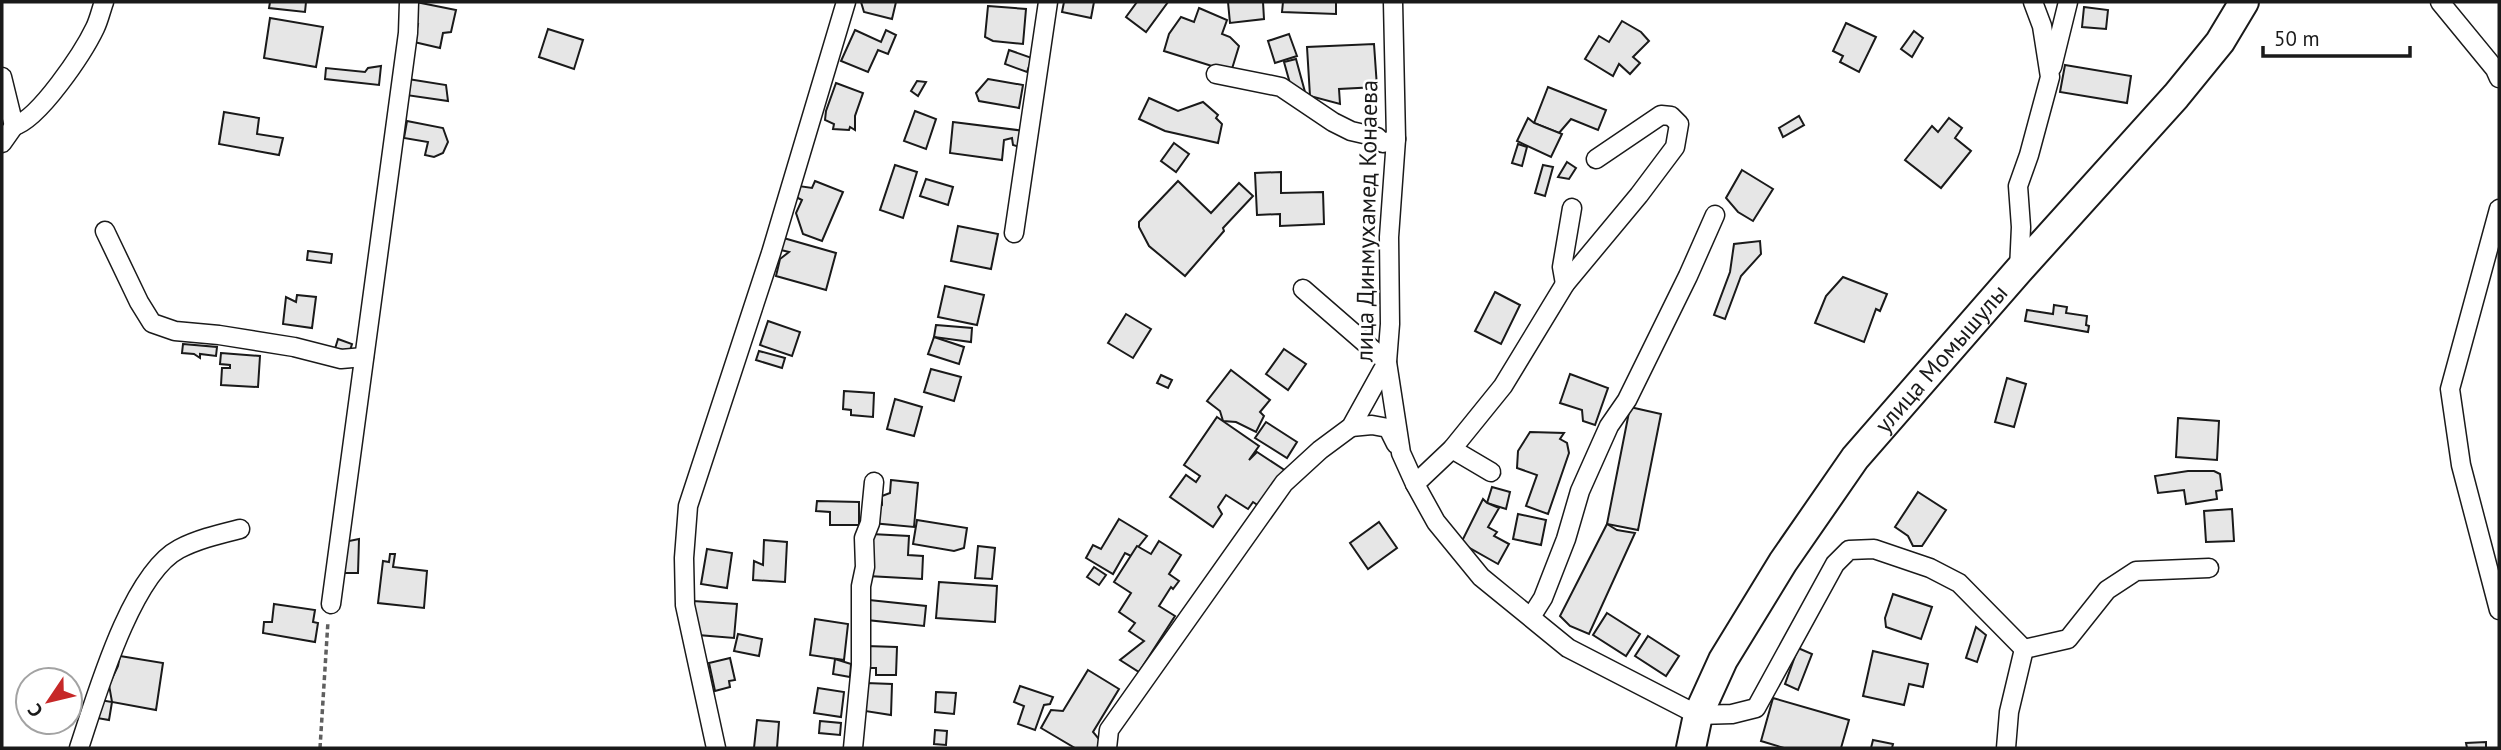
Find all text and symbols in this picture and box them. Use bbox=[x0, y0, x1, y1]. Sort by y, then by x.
scale bar bbox=[2263, 14, 2410, 58]
text: 50 m bbox=[2274, 25, 2320, 52]
street label: лица Динмухамед Конаева bbox=[1349, 80, 1384, 363]
street label: улица Момышулы bbox=[1868, 278, 2014, 439]
north arrow bbox=[14, 666, 84, 736]
text: С bbox=[22, 699, 48, 722]

